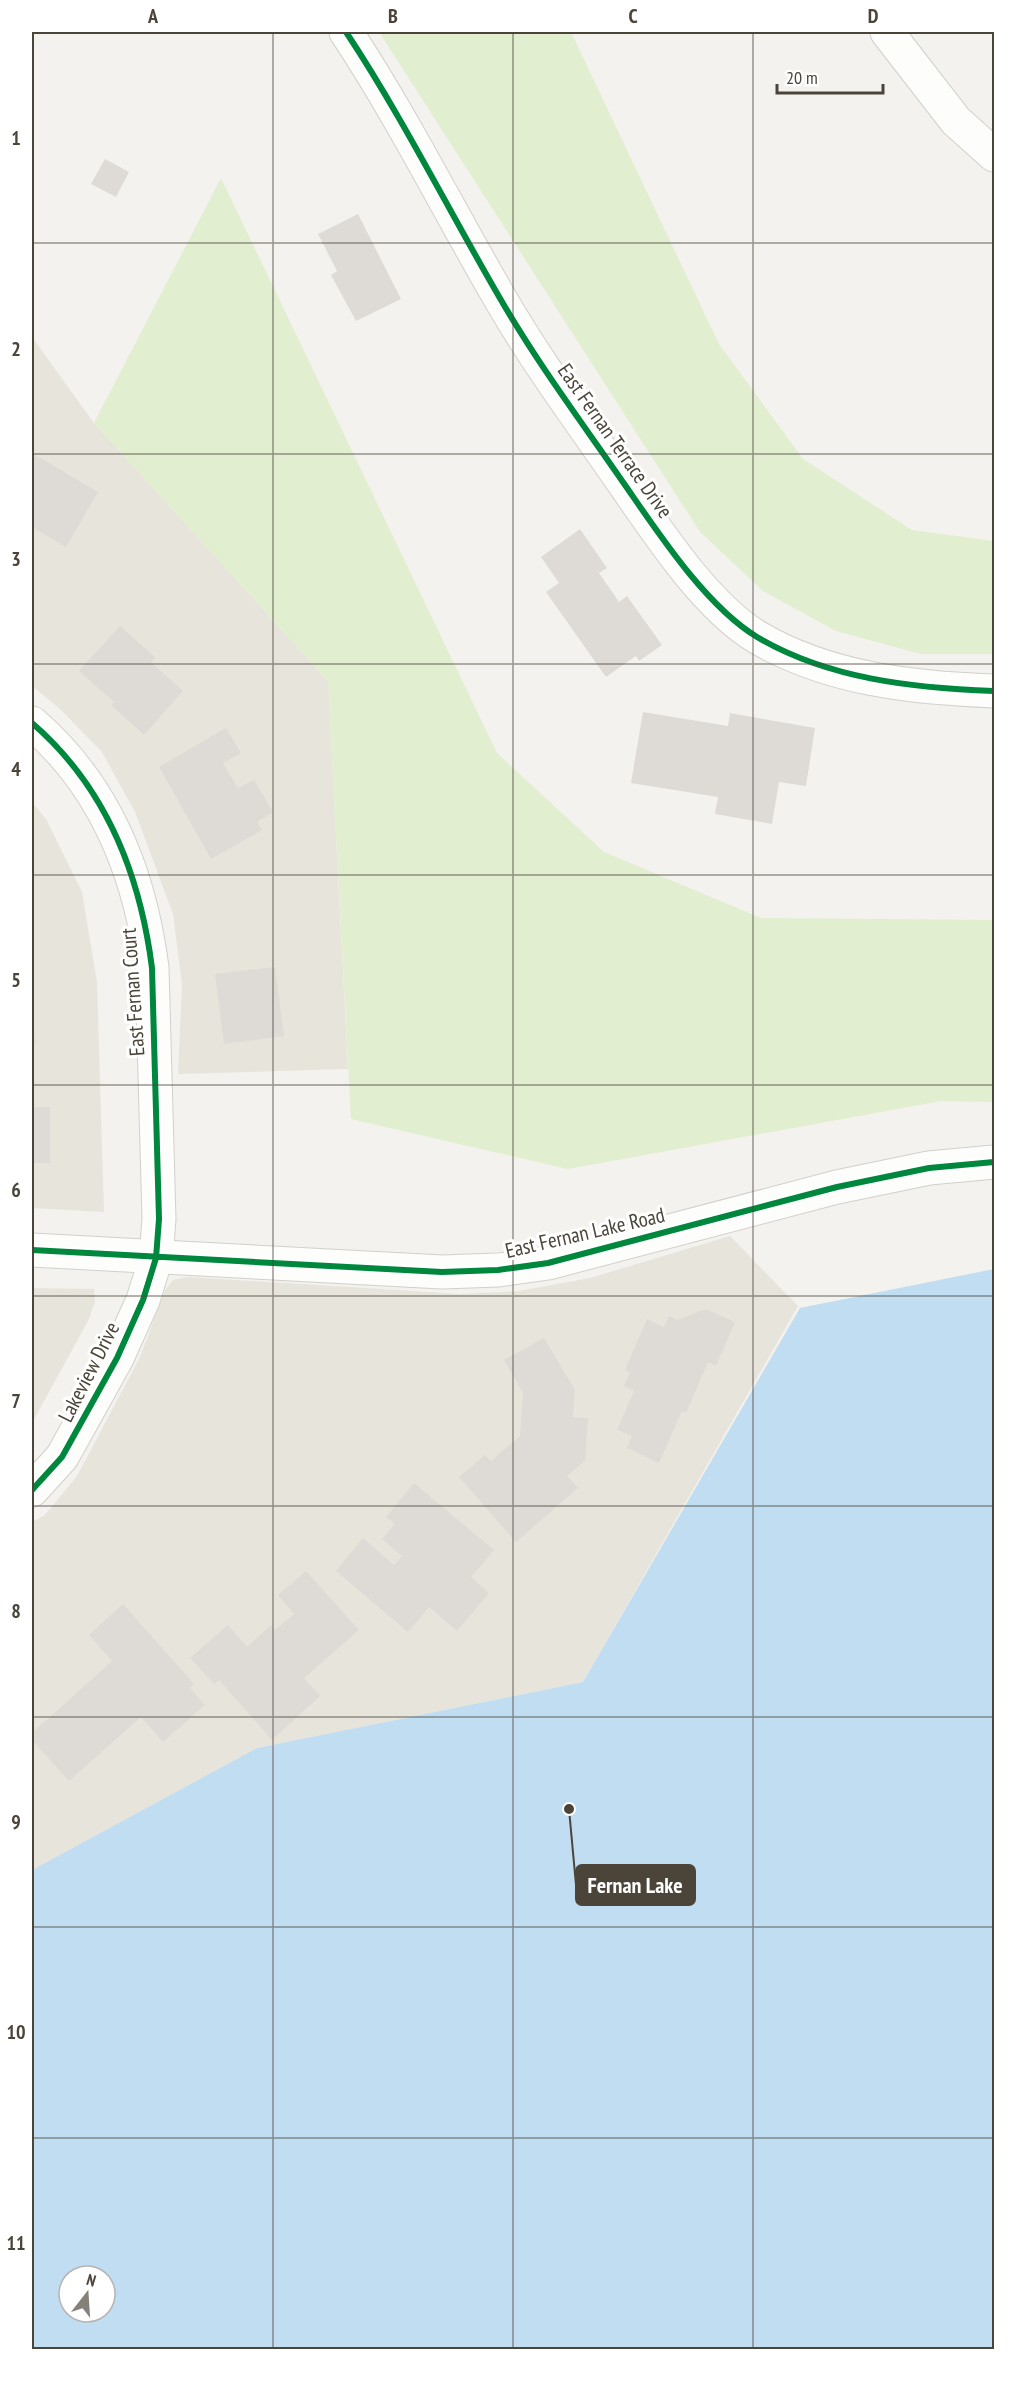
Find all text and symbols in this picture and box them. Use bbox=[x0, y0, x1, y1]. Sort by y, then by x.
text: A bbox=[147, 3, 159, 29]
text: B bbox=[388, 3, 398, 29]
text: C bbox=[628, 3, 638, 29]
text: D bbox=[868, 3, 879, 29]
scale bar bbox=[777, 57, 884, 95]
text: 20 m bbox=[786, 66, 818, 89]
text: 1 bbox=[11, 125, 21, 151]
text: 2 bbox=[11, 336, 21, 362]
street label: East Fernan Terrace Drive bbox=[552, 358, 679, 523]
text: 3 bbox=[11, 546, 21, 572]
text: 4 bbox=[11, 756, 21, 782]
street label: East Fernan Court bbox=[115, 927, 150, 1057]
text: 5 bbox=[11, 967, 21, 993]
text: 6 bbox=[11, 1177, 21, 1203]
street label: East Fernan Lake Road bbox=[503, 1201, 667, 1264]
street label: Lakeview Drive bbox=[52, 1317, 125, 1426]
text: 7 bbox=[11, 1388, 21, 1414]
text: 8 bbox=[11, 1598, 21, 1624]
text: 9 bbox=[11, 1809, 21, 1835]
callout: Fernan Lake bbox=[576, 1865, 695, 1905]
text: Fernan Lake bbox=[587, 1871, 683, 1899]
text: 10 bbox=[6, 2019, 26, 2045]
text: 11 bbox=[6, 2230, 26, 2256]
north arrow bbox=[57, 2264, 117, 2324]
text: N bbox=[84, 2269, 98, 2290]

